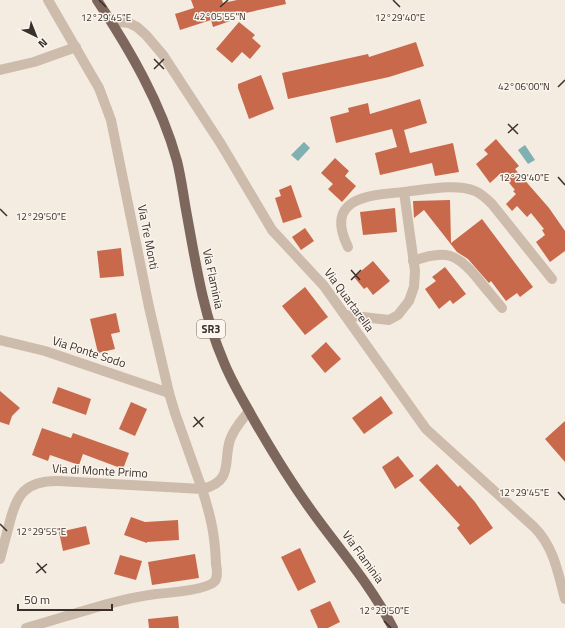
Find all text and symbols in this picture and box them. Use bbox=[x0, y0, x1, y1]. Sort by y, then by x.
text: 42°05'55"N bbox=[194, 9, 246, 24]
text: 12°29'45"E bbox=[81, 10, 132, 25]
text: 12°29'40"E bbox=[375, 10, 426, 25]
north arrow bbox=[16, 16, 56, 56]
text: N bbox=[35, 35, 51, 52]
text: 42°06'00"N bbox=[498, 79, 550, 94]
text: 12°29'40"E bbox=[499, 170, 550, 185]
street label: Via Tre Monti bbox=[133, 203, 164, 271]
text: 12°29'50"E bbox=[16, 209, 67, 224]
street label: Via Flaminia bbox=[198, 247, 229, 311]
street label: Via Quartarella bbox=[320, 264, 379, 335]
road number: SR3 bbox=[197, 320, 225, 338]
street label: Via Ponte Sodo bbox=[50, 331, 128, 372]
street label: Via di Monte Primo bbox=[52, 459, 148, 482]
text: 12°29'45"E bbox=[499, 485, 550, 500]
text: 12°29'55"E bbox=[16, 524, 67, 539]
street label: Via Flaminia bbox=[338, 526, 389, 587]
scale bar bbox=[18, 586, 112, 612]
text: 50 m bbox=[24, 590, 50, 609]
text: 12°29'50"E bbox=[359, 603, 410, 618]

